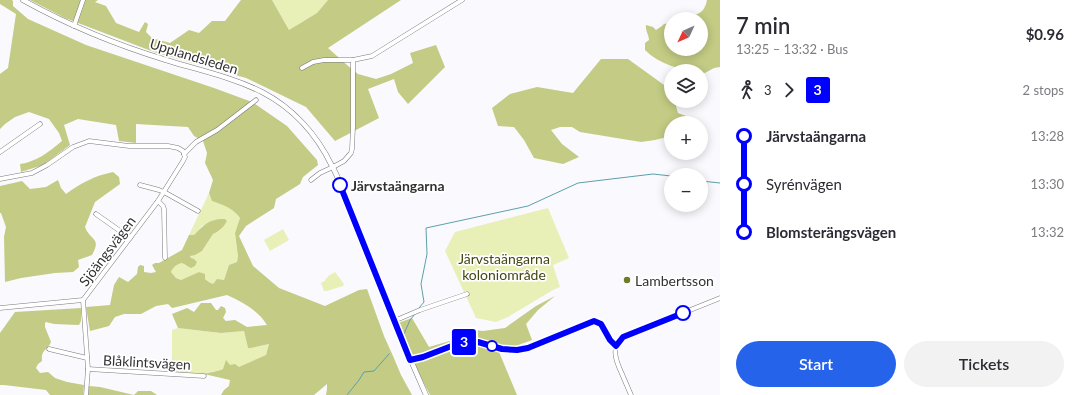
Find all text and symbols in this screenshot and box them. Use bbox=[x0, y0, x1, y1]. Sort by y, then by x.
north arrow bbox=[664, 12, 708, 56]
map controls bbox=[664, 12, 708, 212]
text: 7 min bbox=[736, 12, 790, 39]
text: $0.96 bbox=[1026, 25, 1064, 43]
street label: Upplandsleden bbox=[148, 34, 240, 78]
text: 13:25 – 13:32 · Bus bbox=[736, 41, 848, 57]
button: layers bbox=[664, 64, 708, 108]
icon: walk bbox=[736, 79, 758, 101]
icon: forward bbox=[778, 79, 800, 101]
text: 3 bbox=[814, 81, 822, 98]
text: 3 bbox=[764, 82, 772, 98]
text: 2 stops bbox=[1023, 82, 1064, 98]
button: + bbox=[664, 116, 708, 160]
text: Järvstaängarna bbox=[766, 127, 866, 145]
text: 13:28 bbox=[1031, 128, 1064, 144]
button: − bbox=[664, 168, 708, 212]
text: Syrénvägen bbox=[766, 175, 842, 193]
text: 13:30 bbox=[1031, 176, 1064, 192]
marker: Järvstaängarna bbox=[332, 177, 348, 193]
place label: Järvstaängarna bbox=[351, 177, 445, 194]
street label: Sjöängsvägen bbox=[75, 213, 139, 289]
text: Blomsterängsvägen bbox=[766, 223, 896, 241]
text: 13:32 bbox=[1031, 224, 1064, 240]
park label: Järvstaängarna koloniområde bbox=[458, 250, 550, 283]
place label: Lambertsson bbox=[635, 272, 714, 289]
marker: Lambertsson bbox=[622, 275, 632, 285]
unlabelled marker bbox=[675, 305, 691, 321]
line badge: 3 bbox=[451, 329, 477, 355]
text: 3 bbox=[460, 333, 468, 350]
unlabelled marker bbox=[486, 340, 498, 352]
button: Start bbox=[736, 341, 896, 387]
button: Tickets bbox=[904, 341, 1064, 387]
street label: Blåklintsvägen bbox=[103, 351, 191, 373]

